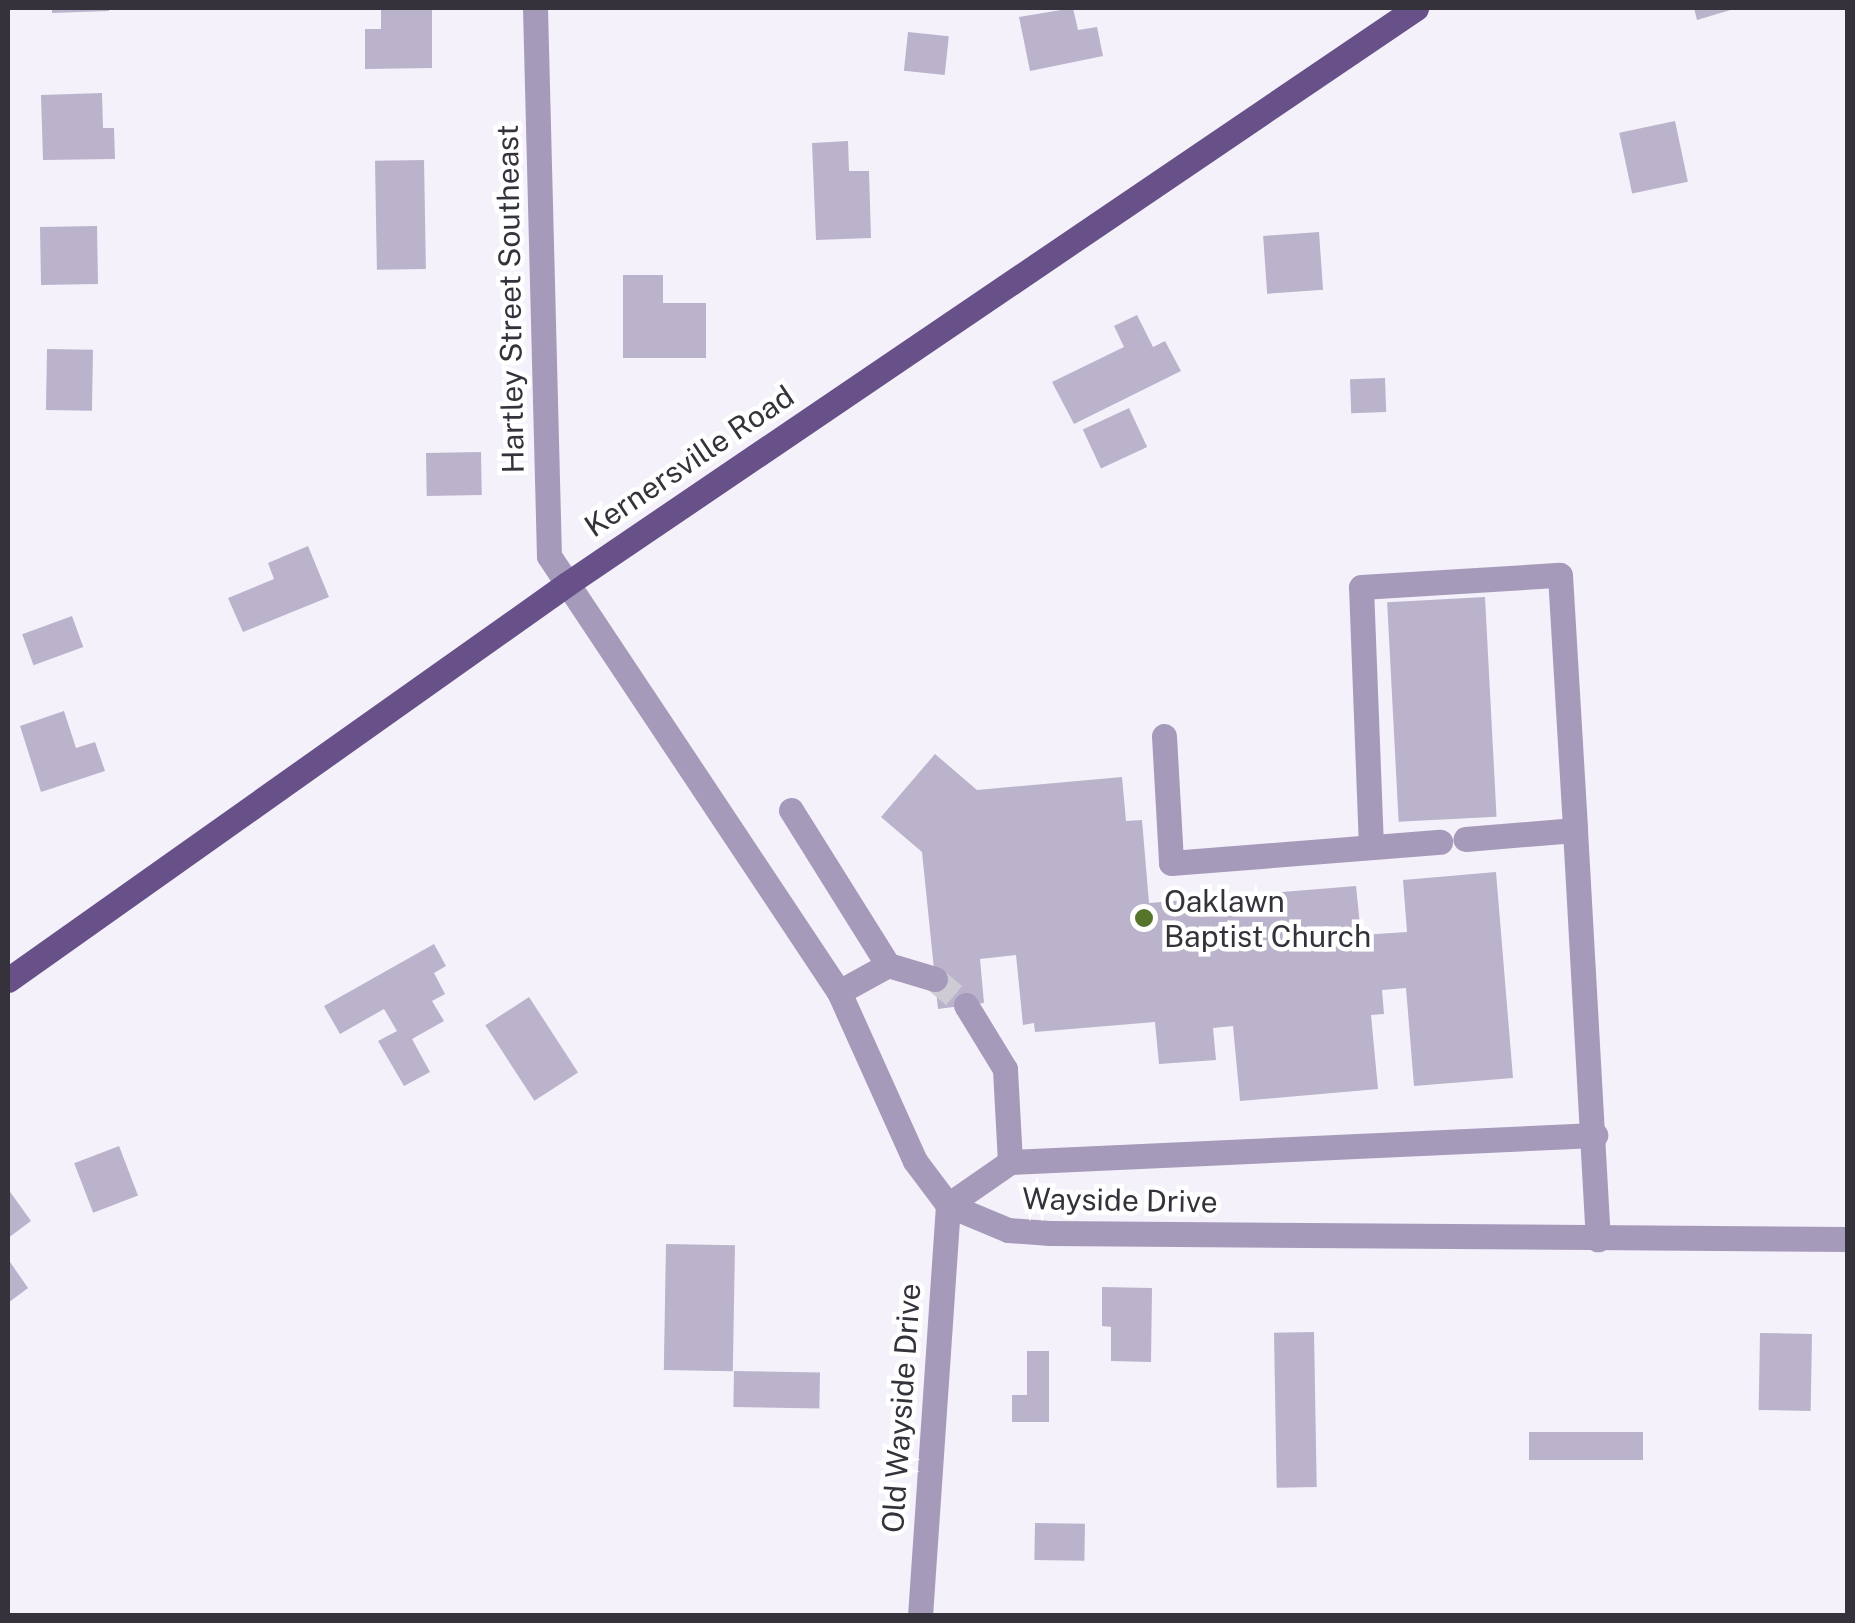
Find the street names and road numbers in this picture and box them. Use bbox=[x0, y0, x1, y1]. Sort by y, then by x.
street label: Hartley Street Southeast bbox=[489, 124, 531, 474]
street label: Kernersville Road bbox=[578, 378, 800, 544]
street label: Wayside Drive bbox=[1022, 1180, 1218, 1220]
street label: Old Wayside Drive bbox=[874, 1282, 928, 1534]

